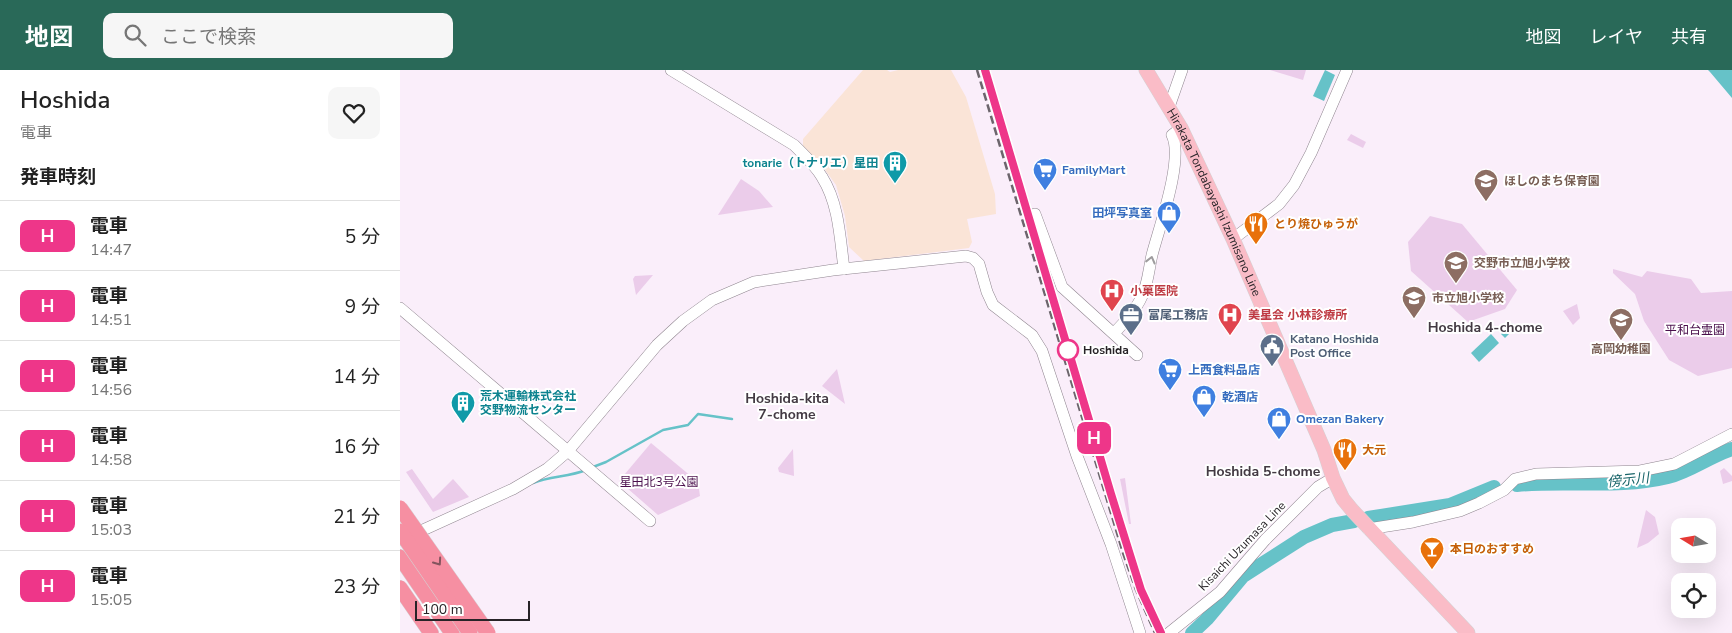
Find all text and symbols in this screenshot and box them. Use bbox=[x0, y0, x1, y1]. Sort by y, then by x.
search box bbox=[103, 13, 453, 58]
text: 地図 bbox=[25, 21, 73, 53]
icon: search bbox=[121, 21, 149, 49]
text: ここで検索 bbox=[161, 24, 256, 50]
text: 地図 bbox=[1526, 25, 1562, 49]
text: レイヤ bbox=[1590, 25, 1643, 49]
text: 共有 bbox=[1671, 25, 1707, 49]
text: Hoshida bbox=[20, 84, 110, 116]
button: heart bbox=[328, 87, 380, 139]
street label: Hirakata Tondabayashi Izumisano Line bbox=[1163, 105, 1265, 299]
text: 電車 bbox=[20, 122, 52, 144]
building icon: tonarie（トナリエ）星田 bbox=[882, 150, 908, 184]
place label: tonarie（トナリエ）星田 bbox=[743, 155, 878, 171]
supermarket icon: FamilyMart bbox=[1032, 157, 1058, 191]
place label: FamilyMart bbox=[1062, 162, 1126, 178]
text: 発車時刻 bbox=[20, 164, 96, 190]
school or university icon: ほしのまち保育園 bbox=[1473, 168, 1499, 202]
place label: ほしのまち保育園 bbox=[1504, 173, 1600, 189]
shop icon: 田坪写真室 bbox=[1156, 200, 1182, 234]
place label: 田坪写真室 bbox=[1092, 205, 1152, 221]
restaurant icon: とり焼ひゅうが bbox=[1243, 211, 1269, 245]
text: 電車 bbox=[90, 213, 128, 239]
place label: とり焼ひゅうが bbox=[1274, 216, 1358, 232]
text: H bbox=[41, 224, 54, 248]
text: 5 分 bbox=[345, 224, 380, 250]
text: 14:47 bbox=[90, 239, 132, 261]
school or university icon: 交野市立旭小学校 bbox=[1443, 250, 1469, 284]
one-way arrow bbox=[1145, 255, 1156, 264]
place label: 交野市立旭小学校 bbox=[1474, 255, 1570, 271]
hospital icon: 小菓医院 bbox=[1099, 278, 1125, 312]
text: 電車 bbox=[90, 283, 128, 309]
place label: 小菓医院 bbox=[1130, 283, 1178, 299]
school or university icon: 市立旭小学校 bbox=[1401, 285, 1427, 319]
place label: 市立旭小学校 bbox=[1432, 290, 1504, 306]
text: H bbox=[41, 294, 54, 318]
text: 9 分 bbox=[345, 294, 380, 320]
office icon: 富尾工務店 bbox=[1118, 302, 1144, 336]
hospital icon: 美星会 小林診療所 bbox=[1217, 302, 1243, 336]
place label: 富尾工務店 bbox=[1148, 307, 1208, 323]
place label: 美星会 小林診療所 bbox=[1248, 307, 1347, 323]
school or university icon: 高岡幼稚園 bbox=[1608, 307, 1634, 341]
text: 14:51 bbox=[90, 309, 132, 331]
district label: Hoshida 4-chome bbox=[1428, 318, 1543, 337]
park label: 平和台霊園 bbox=[1665, 322, 1725, 338]
place label: Katano Hoshida Post Office bbox=[1290, 331, 1379, 361]
public building icon: Katano Hoshida Post Office bbox=[1259, 333, 1285, 367]
marker: Hoshida bbox=[1057, 339, 1079, 361]
place label: 高岡幼稚園 bbox=[1591, 341, 1651, 357]
place label: Hoshida bbox=[1083, 342, 1129, 358]
text: 電車 bbox=[90, 353, 128, 379]
supermarket icon: 上西食料品店 bbox=[1157, 357, 1183, 391]
place label: 上西食料品店 bbox=[1188, 362, 1260, 378]
text: H bbox=[41, 364, 54, 388]
text: 14 分 bbox=[333, 364, 380, 390]
text: 14:56 bbox=[90, 379, 132, 401]
shop icon: 乾酒店 bbox=[1191, 384, 1217, 418]
place label: 荒木運輸株式会社 交野物流センター bbox=[480, 388, 576, 418]
district label: Hoshida-kita 7-chome bbox=[745, 389, 829, 424]
place label: 乾酒店 bbox=[1222, 389, 1258, 405]
building icon: 荒木運輸株式会社 交野物流センター bbox=[450, 390, 476, 424]
shop icon: Omezan Bakery bbox=[1266, 406, 1292, 440]
place label: Omezan Bakery bbox=[1296, 411, 1385, 427]
line badge: H bbox=[1078, 422, 1110, 454]
text: 電車 bbox=[90, 423, 128, 449]
text: H bbox=[1087, 426, 1101, 450]
text: H bbox=[41, 434, 54, 458]
text: 16 分 bbox=[333, 434, 380, 460]
restaurant icon: 大元 bbox=[1332, 437, 1358, 471]
place label: 大元 bbox=[1362, 442, 1386, 458]
text: 14:58 bbox=[90, 449, 132, 471]
district label: Hoshida 5-chome bbox=[1206, 462, 1321, 481]
water label: 傍示川 bbox=[1606, 468, 1652, 492]
park label: 星田北3号公園 bbox=[619, 474, 699, 490]
text: 電車 bbox=[90, 493, 128, 519]
street label: Kisaichi Uzumasa Line bbox=[1195, 498, 1289, 594]
text: H bbox=[41, 504, 54, 528]
text: 21 分 bbox=[333, 504, 380, 530]
north arrow bbox=[1671, 518, 1716, 562]
map controls bbox=[1671, 518, 1716, 618]
text: 15:03 bbox=[90, 519, 132, 541]
bar icon: 本日のおすすめ bbox=[1419, 536, 1445, 570]
place label: 本日のおすすめ bbox=[1450, 541, 1534, 557]
one-way arrow bbox=[432, 556, 441, 566]
text: 電車 bbox=[90, 563, 128, 589]
button: locate bbox=[1671, 573, 1716, 618]
text: H bbox=[41, 574, 54, 598]
text: 23 分 bbox=[333, 574, 380, 600]
text: 15:05 bbox=[90, 589, 132, 611]
scale bar bbox=[415, 598, 530, 621]
text: 100 m bbox=[422, 600, 463, 619]

